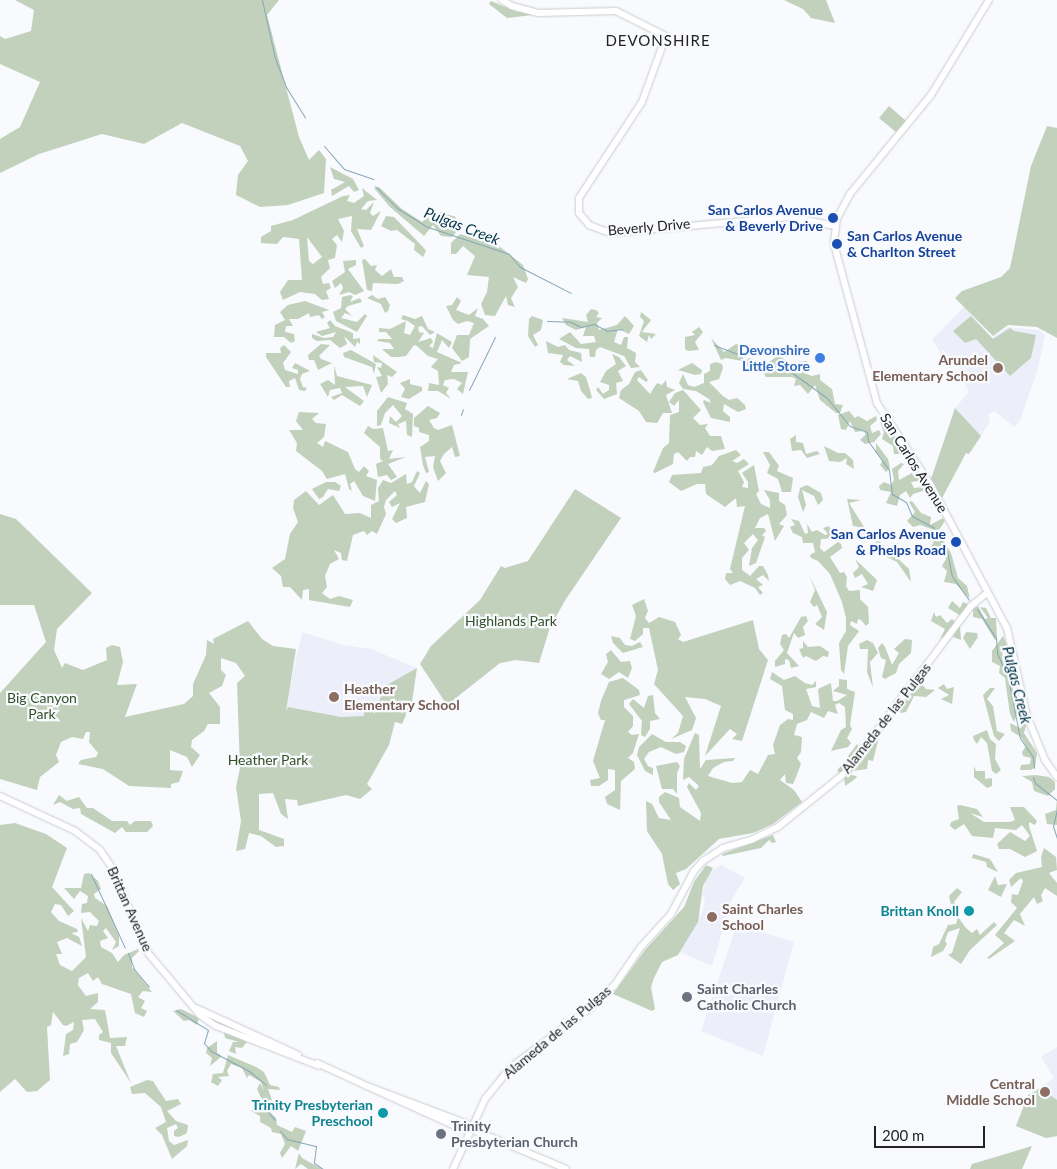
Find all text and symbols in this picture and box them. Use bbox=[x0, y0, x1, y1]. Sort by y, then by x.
district label: DEVONSHIRE bbox=[604, 32, 712, 50]
place label: San Carlos Avenue & Beverly Drive bbox=[707, 202, 823, 234]
water label: Pulgas Creek bbox=[422, 203, 502, 249]
marker: San Carlos Avenue & Beverly Drive bbox=[827, 212, 839, 224]
street label: Beverly Drive bbox=[607, 215, 691, 239]
place label: San Carlos Avenue & Charlton Street bbox=[847, 228, 963, 260]
marker: San Carlos Avenue & Charlton Street bbox=[831, 238, 843, 250]
place label: Devonshire Little Store bbox=[739, 342, 810, 374]
marker: Devonshire Little Store bbox=[814, 352, 826, 364]
place label: Arundel Elementary School bbox=[872, 352, 988, 384]
marker: Arundel Elementary School bbox=[992, 362, 1004, 374]
street label: San Carlos Avenue bbox=[877, 410, 951, 516]
place label: San Carlos Avenue & Phelps Road bbox=[830, 526, 946, 558]
marker: San Carlos Avenue & Phelps Road bbox=[950, 536, 962, 548]
park label: Highlands Park bbox=[465, 613, 557, 629]
water label: Pulgas Creek bbox=[999, 644, 1035, 726]
street label: Alameda de las Pulgas bbox=[838, 659, 934, 777]
place label: Heather Elementary School bbox=[344, 681, 460, 714]
park label: Big Canyon Park bbox=[7, 690, 77, 722]
marker: Heather Elementary School bbox=[328, 691, 340, 703]
park label: Heather Park bbox=[228, 752, 308, 768]
street label: Brittan Avenue bbox=[104, 864, 156, 954]
place label: Saint Charles School bbox=[722, 901, 803, 934]
place label: Brittan Knoll bbox=[880, 903, 959, 919]
marker: Brittan Knoll bbox=[963, 905, 975, 917]
marker: Saint Charles School bbox=[706, 911, 718, 923]
place label: Saint Charles Catholic Church bbox=[697, 981, 796, 1014]
street label: Alameda de las Pulgas bbox=[500, 982, 614, 1082]
marker: Saint Charles Catholic Church bbox=[681, 991, 693, 1003]
place label: Central Middle School bbox=[946, 1076, 1035, 1108]
marker: Central Middle School bbox=[1039, 1086, 1051, 1098]
place label: Trinity Presbyterian Preschool bbox=[251, 1097, 373, 1130]
marker: Trinity Presbyterian Preschool bbox=[377, 1107, 389, 1119]
scale bar bbox=[877, 1116, 988, 1148]
place label: Trinity Presbyterian Church bbox=[451, 1118, 578, 1150]
text: 200 m bbox=[882, 1126, 924, 1144]
marker: Trinity Presbyterian Church bbox=[435, 1128, 447, 1140]

